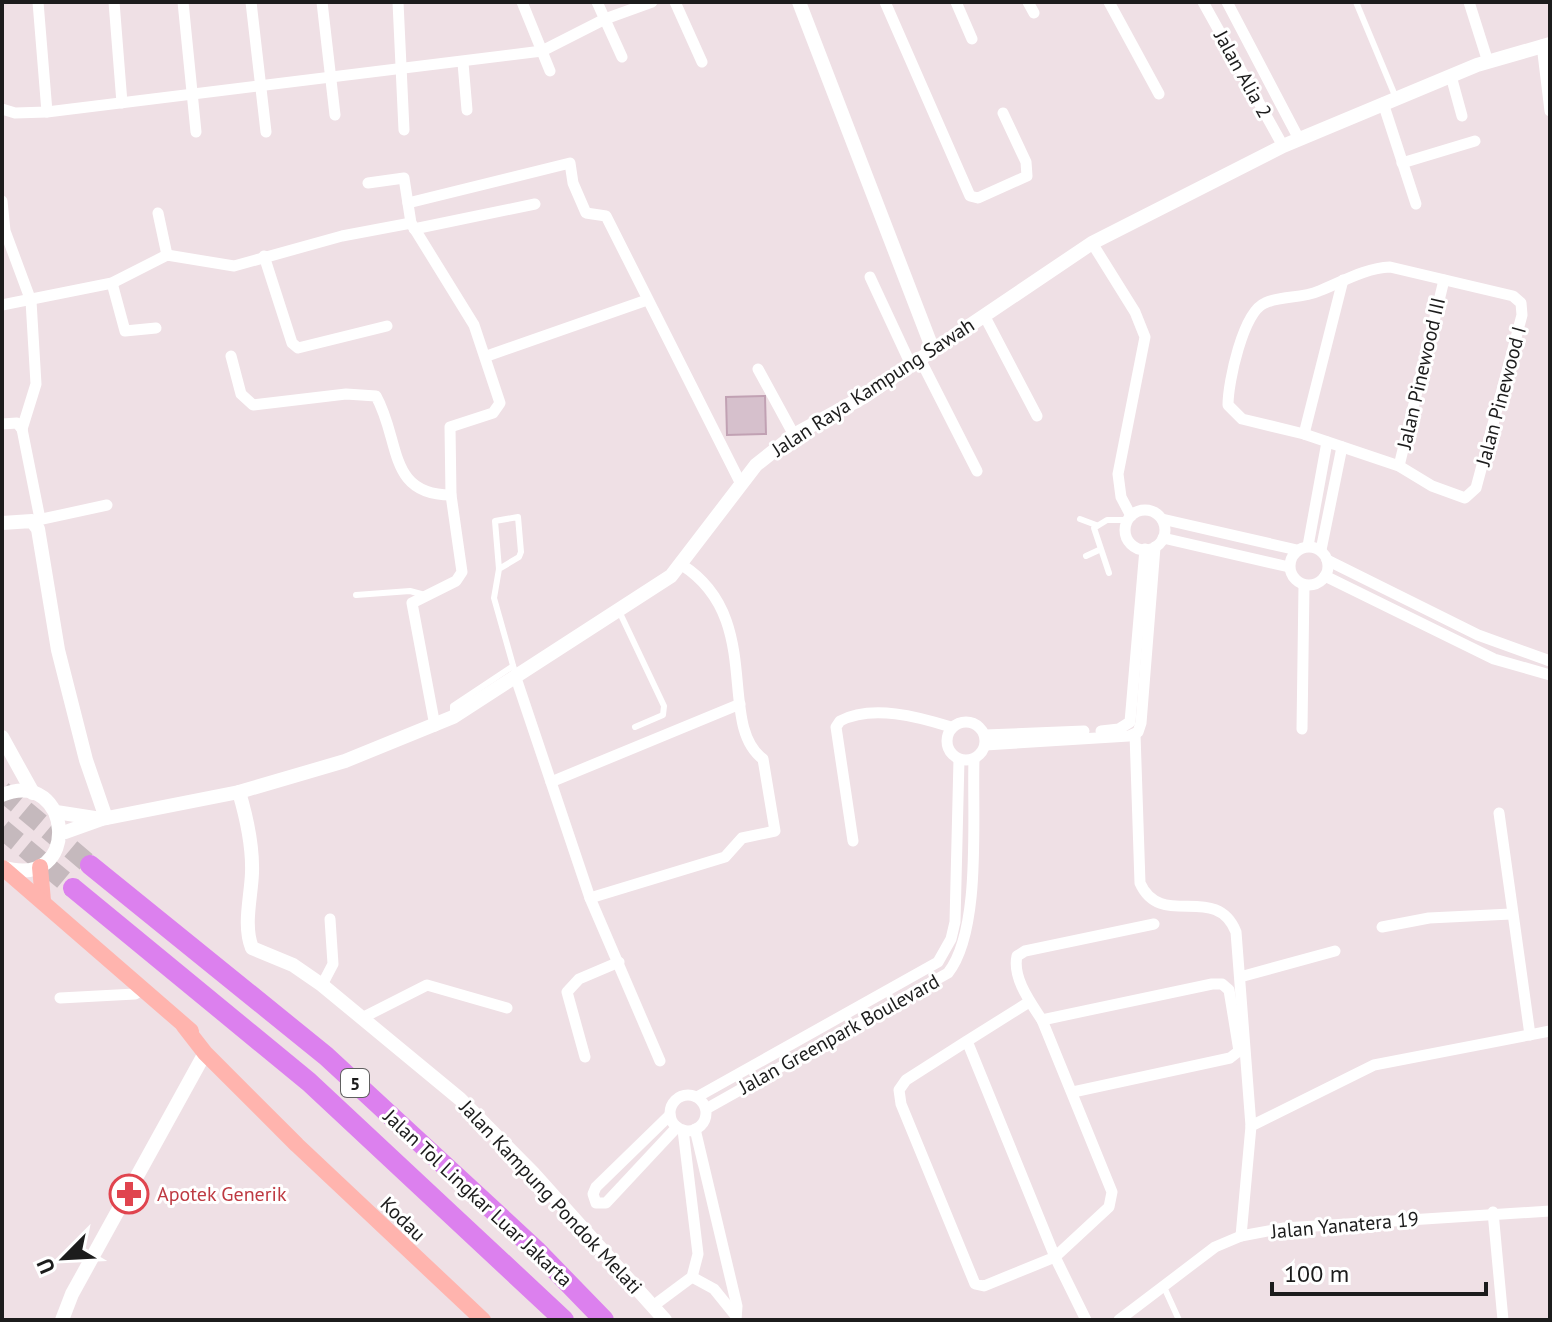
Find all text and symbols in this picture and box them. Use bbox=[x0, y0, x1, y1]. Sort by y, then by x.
street label: Jalan Alia 2 bbox=[1208, 25, 1278, 122]
street label: Jalan Pinewood III bbox=[1391, 295, 1451, 452]
street label: Jalan Raya Kampung Sawah bbox=[766, 312, 979, 463]
street label: Jalan Pinewood I bbox=[1470, 324, 1532, 469]
street label: Jalan Greenpark Boulevard bbox=[733, 968, 944, 1101]
road number: 5 bbox=[341, 1069, 369, 1097]
street label: Jalan Kampung Pondok Melati bbox=[454, 1094, 648, 1299]
street label: Jalan Tol Lingkar Luar Jakarta bbox=[377, 1103, 578, 1292]
pharmacy icon: Apotek Generik bbox=[108, 1173, 150, 1215]
place label: Apotek Generik bbox=[157, 1181, 287, 1207]
street label: Kodau bbox=[375, 1191, 431, 1247]
street label: Jalan Yanatera 19 bbox=[1269, 1206, 1420, 1244]
north arrow bbox=[24, 1218, 104, 1298]
scale bar bbox=[1272, 1246, 1486, 1296]
text: U bbox=[30, 1254, 61, 1278]
text: 100 m bbox=[1284, 1258, 1349, 1289]

